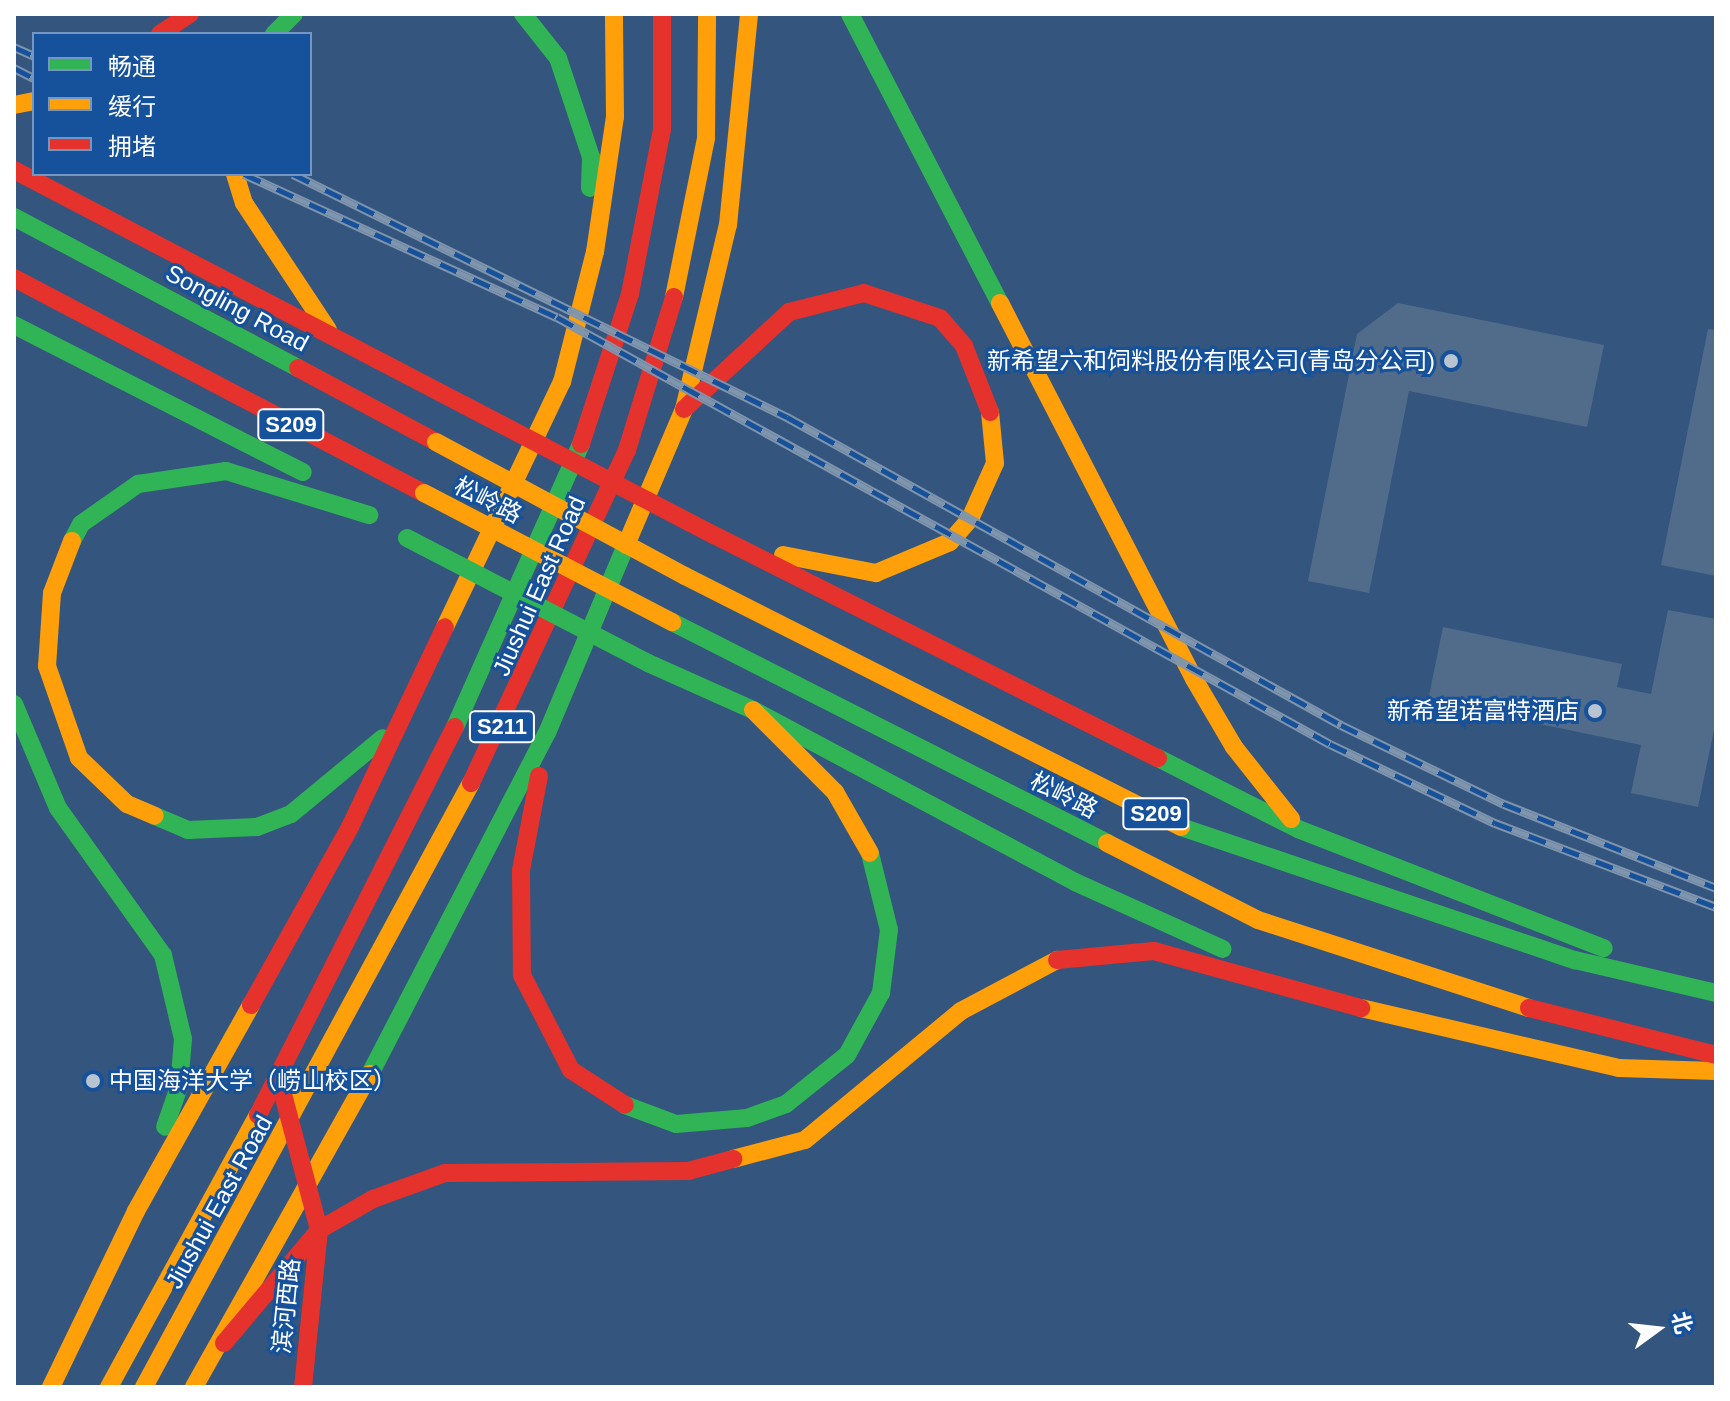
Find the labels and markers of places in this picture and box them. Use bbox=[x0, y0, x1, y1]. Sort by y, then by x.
place label: 新希望六和饲料股份有限公司(青岛分公司) bbox=[987, 347, 1435, 375]
marker: 新希望六和饲料股份有限公司(青岛分公司) bbox=[1442, 352, 1460, 370]
place label: 新希望诺富特酒店 bbox=[1387, 697, 1579, 725]
marker: 新希望诺富特酒店 bbox=[1586, 702, 1604, 720]
place label: 中国海洋大学（崂山校区） bbox=[109, 1067, 397, 1095]
marker: 中国海洋大学（崂山校区） bbox=[84, 1072, 102, 1090]

